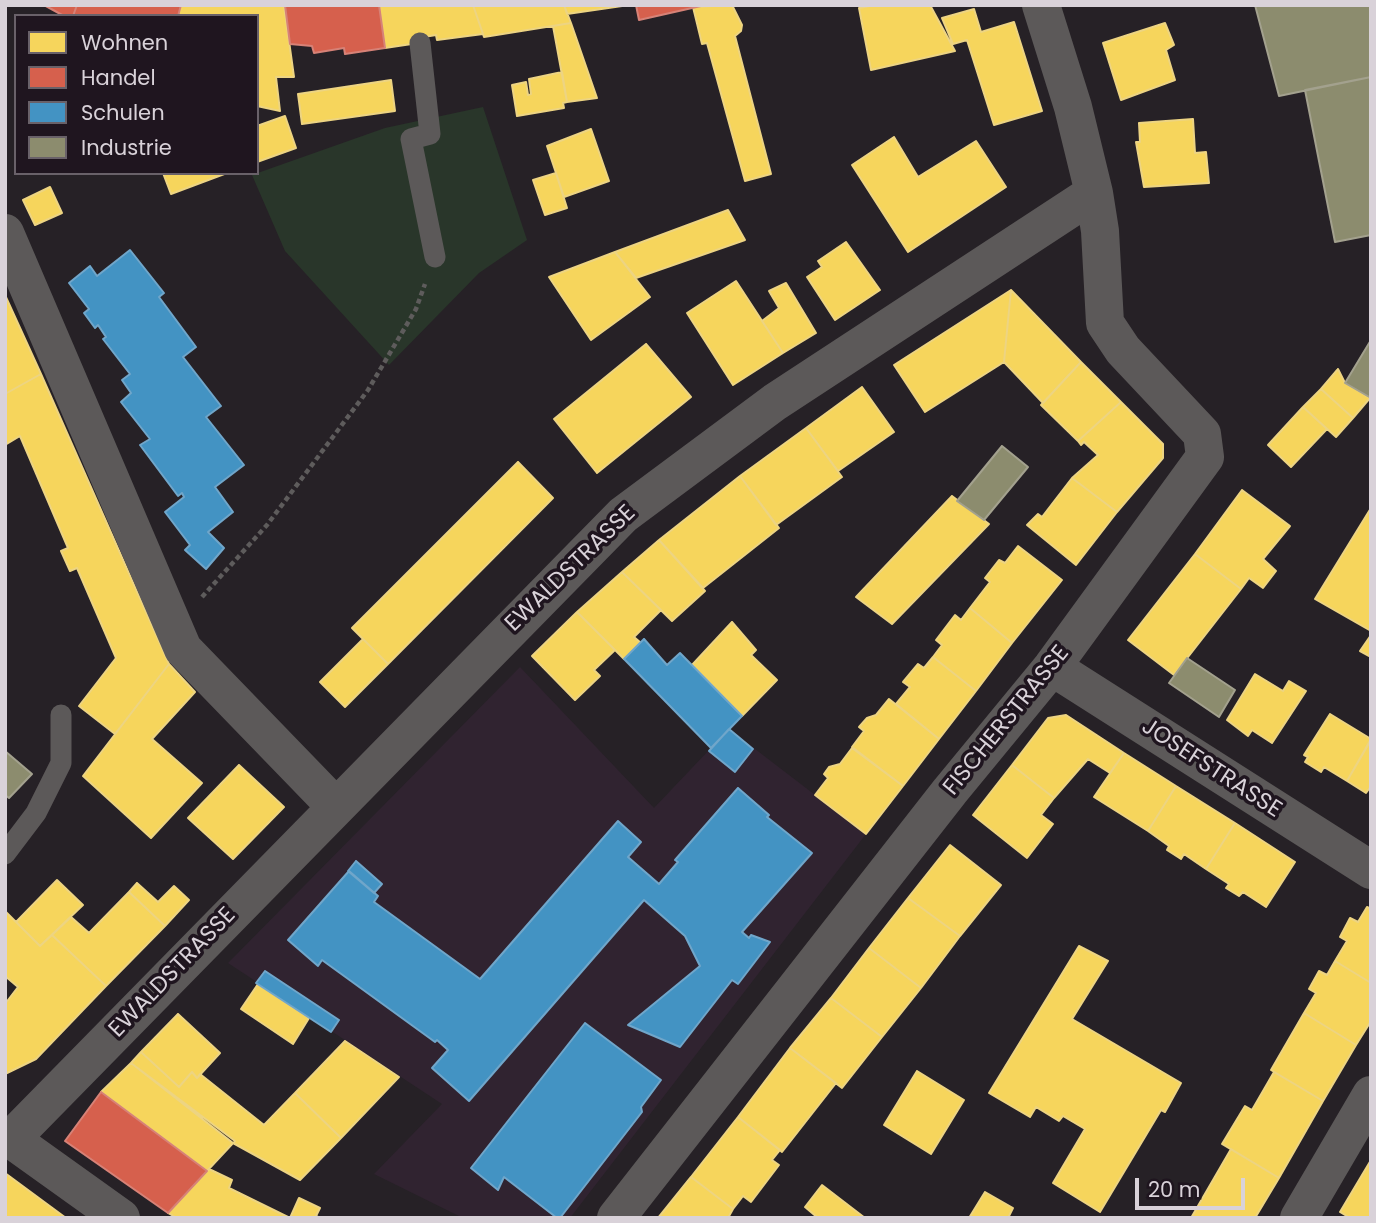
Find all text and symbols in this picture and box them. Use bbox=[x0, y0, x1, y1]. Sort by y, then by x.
legend bbox=[14, 14, 259, 175]
text: Wohnen bbox=[81, 28, 168, 57]
text: Handel bbox=[81, 63, 156, 92]
text: Schulen bbox=[81, 98, 165, 127]
text: Industrie bbox=[81, 133, 172, 162]
street label: EWALDSTRASSE bbox=[500, 500, 642, 638]
street label: FISCHERSTRASSE bbox=[938, 641, 1076, 801]
street label: JOSEFSTRASSE bbox=[1136, 713, 1286, 825]
street label: EWALDSTRASSE bbox=[104, 902, 242, 1044]
scale bar bbox=[1138, 1164, 1248, 1208]
text: 20 m bbox=[1148, 1175, 1201, 1204]

